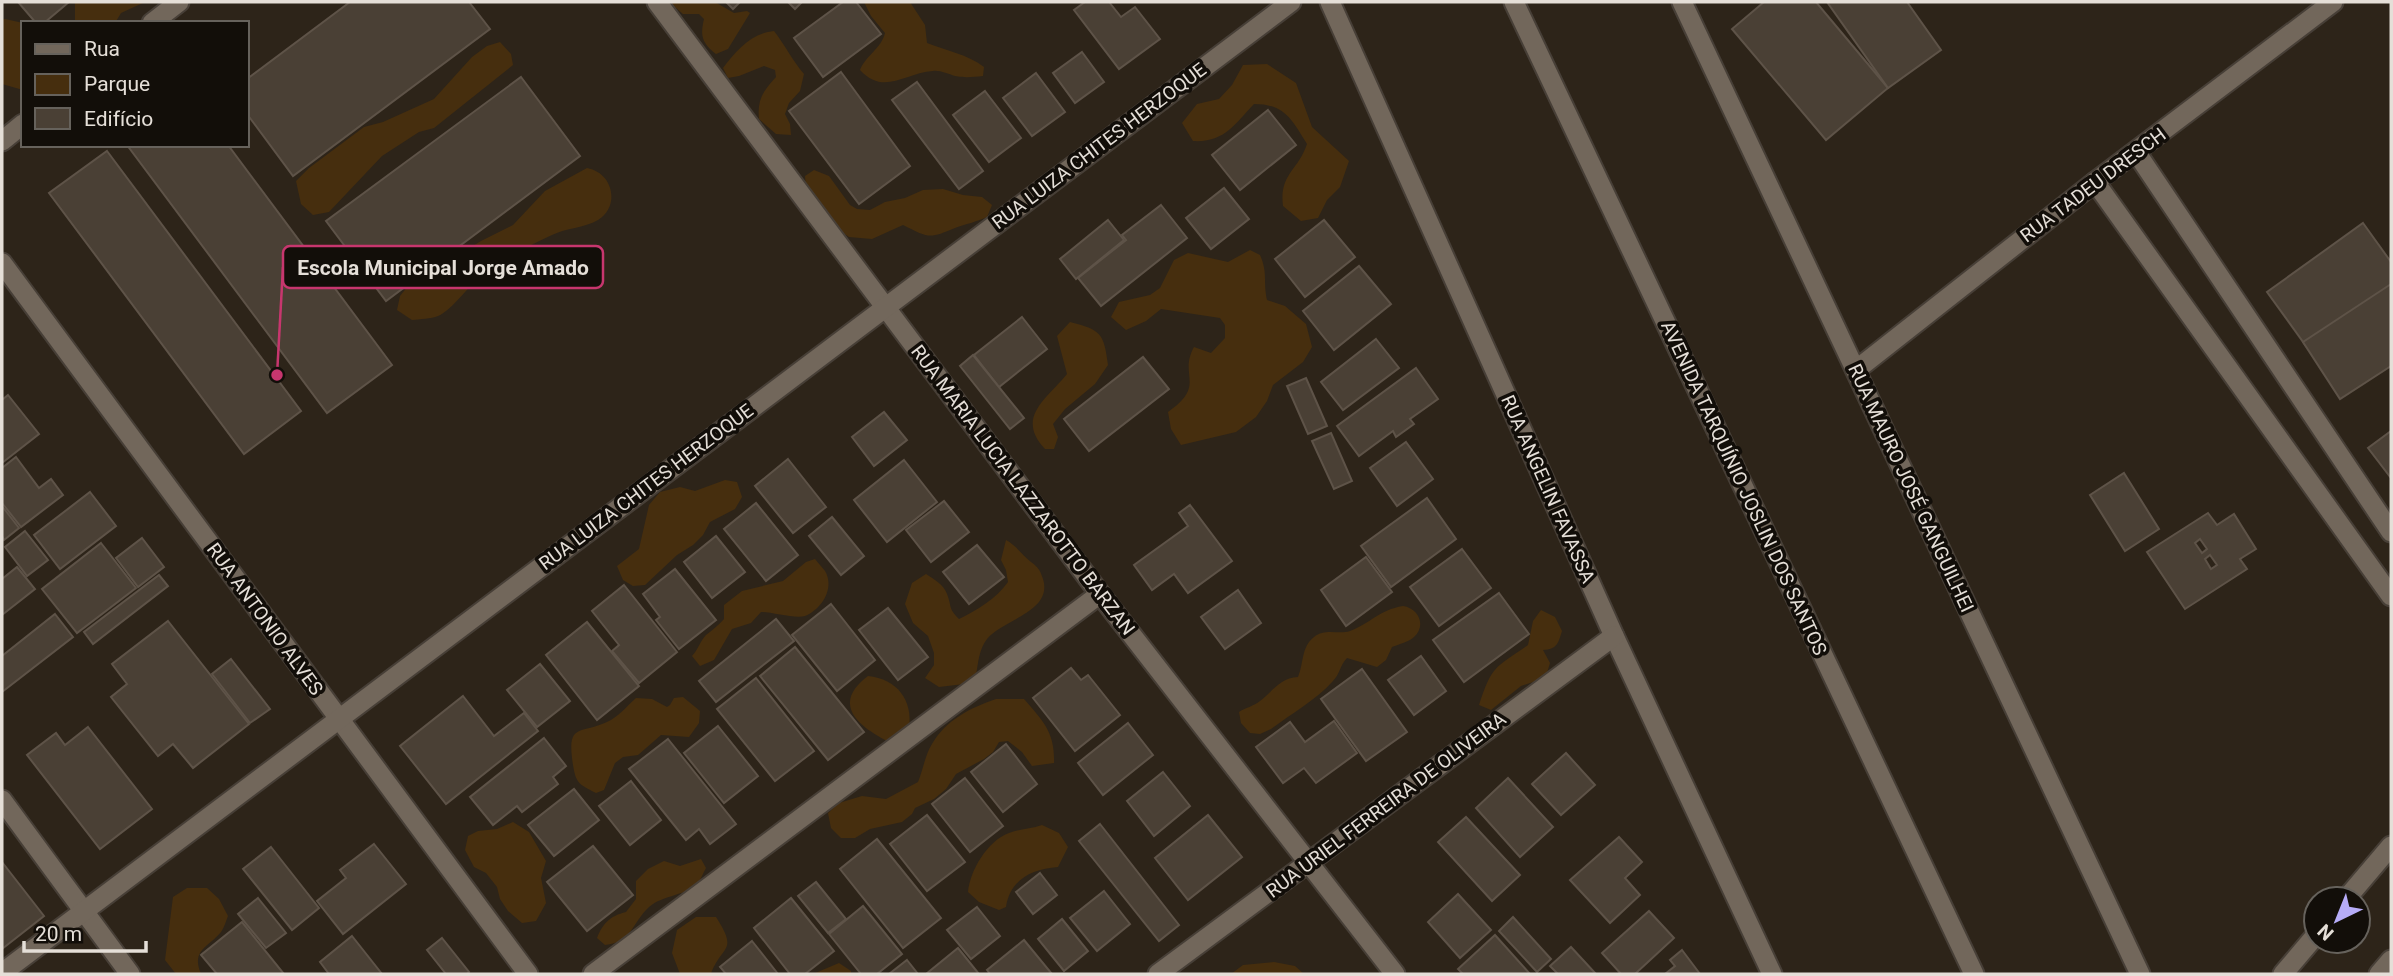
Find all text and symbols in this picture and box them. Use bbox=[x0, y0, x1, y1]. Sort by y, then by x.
legend bbox=[21, 21, 248, 147]
text: Rua bbox=[84, 37, 120, 61]
street label: RUA LUIZA CHITES HERZOQUE bbox=[987, 58, 1211, 234]
text: Parque bbox=[84, 72, 150, 96]
text: Edifício bbox=[84, 107, 153, 131]
street label: RUA TADEU DRESCH bbox=[2016, 123, 2170, 247]
callout: Escola Municipal Jorge Amado bbox=[283, 246, 603, 288]
text: Escola Municipal Jorge Amado bbox=[297, 256, 589, 280]
street label: AVENIDA TARQUÍNIO JOSLIN DOS SANTOS bbox=[1656, 317, 1832, 659]
street label: RUA MARIA LUCIA LAZZAROTTO BARZAN bbox=[906, 340, 1140, 640]
street label: RUA MAURO JOSÉ GANGUILHEI bbox=[1843, 360, 1979, 616]
street label: RUA ANGELIN FAVASSA bbox=[1496, 391, 1600, 587]
street label: RUA LUIZA CHITES HERZOQUE bbox=[534, 399, 758, 575]
street label: RUA ANTONIO ALVES bbox=[202, 538, 328, 700]
street label: RUA URIEL FERREIRA DE OLIVEIRA bbox=[1262, 707, 1511, 903]
north arrow bbox=[2302, 885, 2372, 955]
scale bar bbox=[24, 909, 147, 953]
text: N bbox=[2313, 919, 2338, 945]
text: 20 m bbox=[35, 922, 82, 946]

